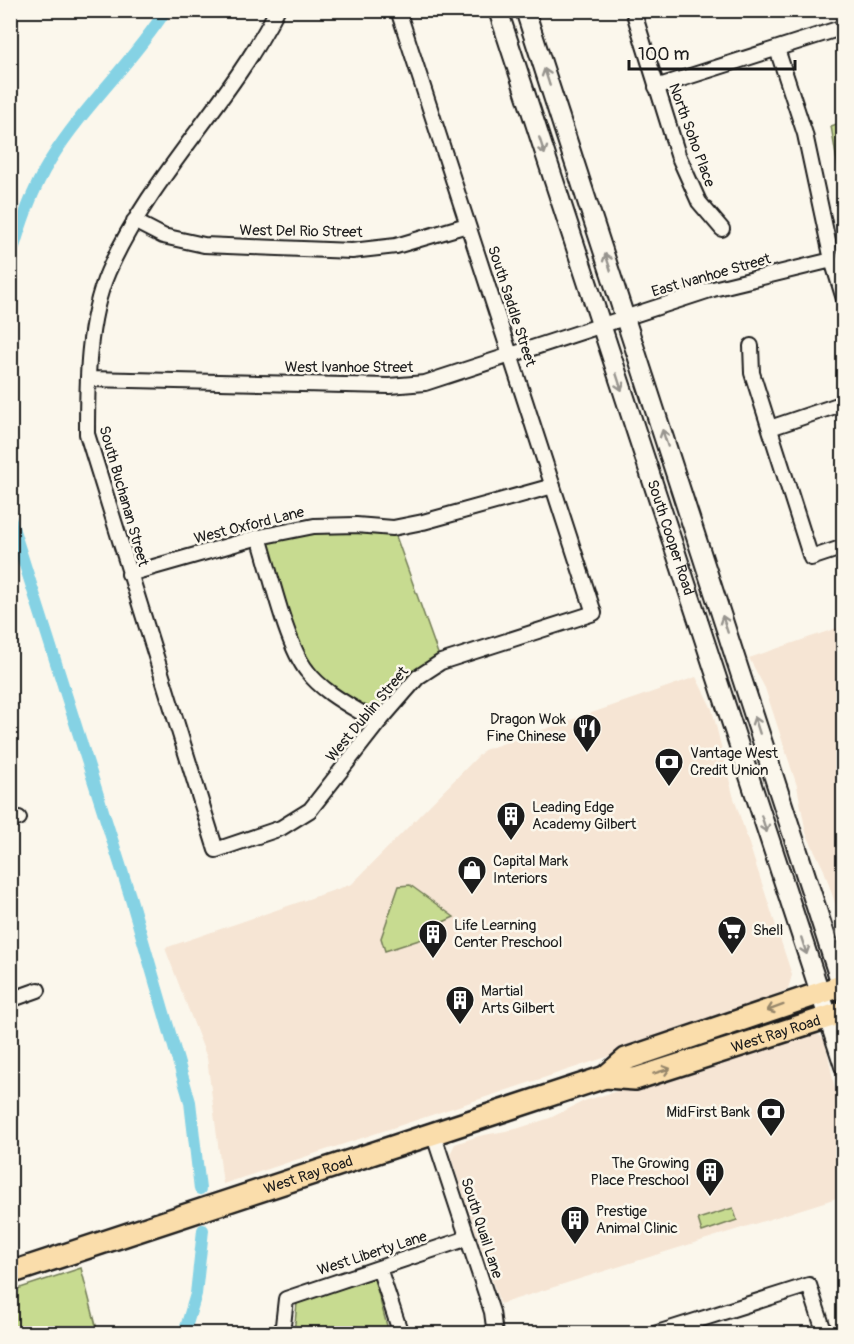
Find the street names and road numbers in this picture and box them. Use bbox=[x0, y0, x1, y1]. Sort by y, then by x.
street label: North Soho Place bbox=[664, 81, 719, 190]
street label: West Del Rio Street bbox=[239, 221, 364, 242]
street label: South Saddle Street bbox=[483, 243, 540, 370]
street label: East Ivanhoe Street bbox=[649, 249, 774, 302]
street label: West Ivanhoe Street bbox=[285, 358, 414, 377]
street label: South Buchanan Street bbox=[94, 424, 153, 570]
street label: South Cooper Road bbox=[643, 477, 698, 598]
street label: West Oxford Lane bbox=[192, 502, 307, 548]
street label: West Dublin Street bbox=[322, 662, 413, 766]
street label: West Ray Road bbox=[729, 1011, 823, 1058]
street label: West Ray Road bbox=[261, 1152, 355, 1199]
street label: South Quail Lane bbox=[456, 1175, 507, 1281]
street label: West Liberty Lane bbox=[315, 1227, 430, 1280]

